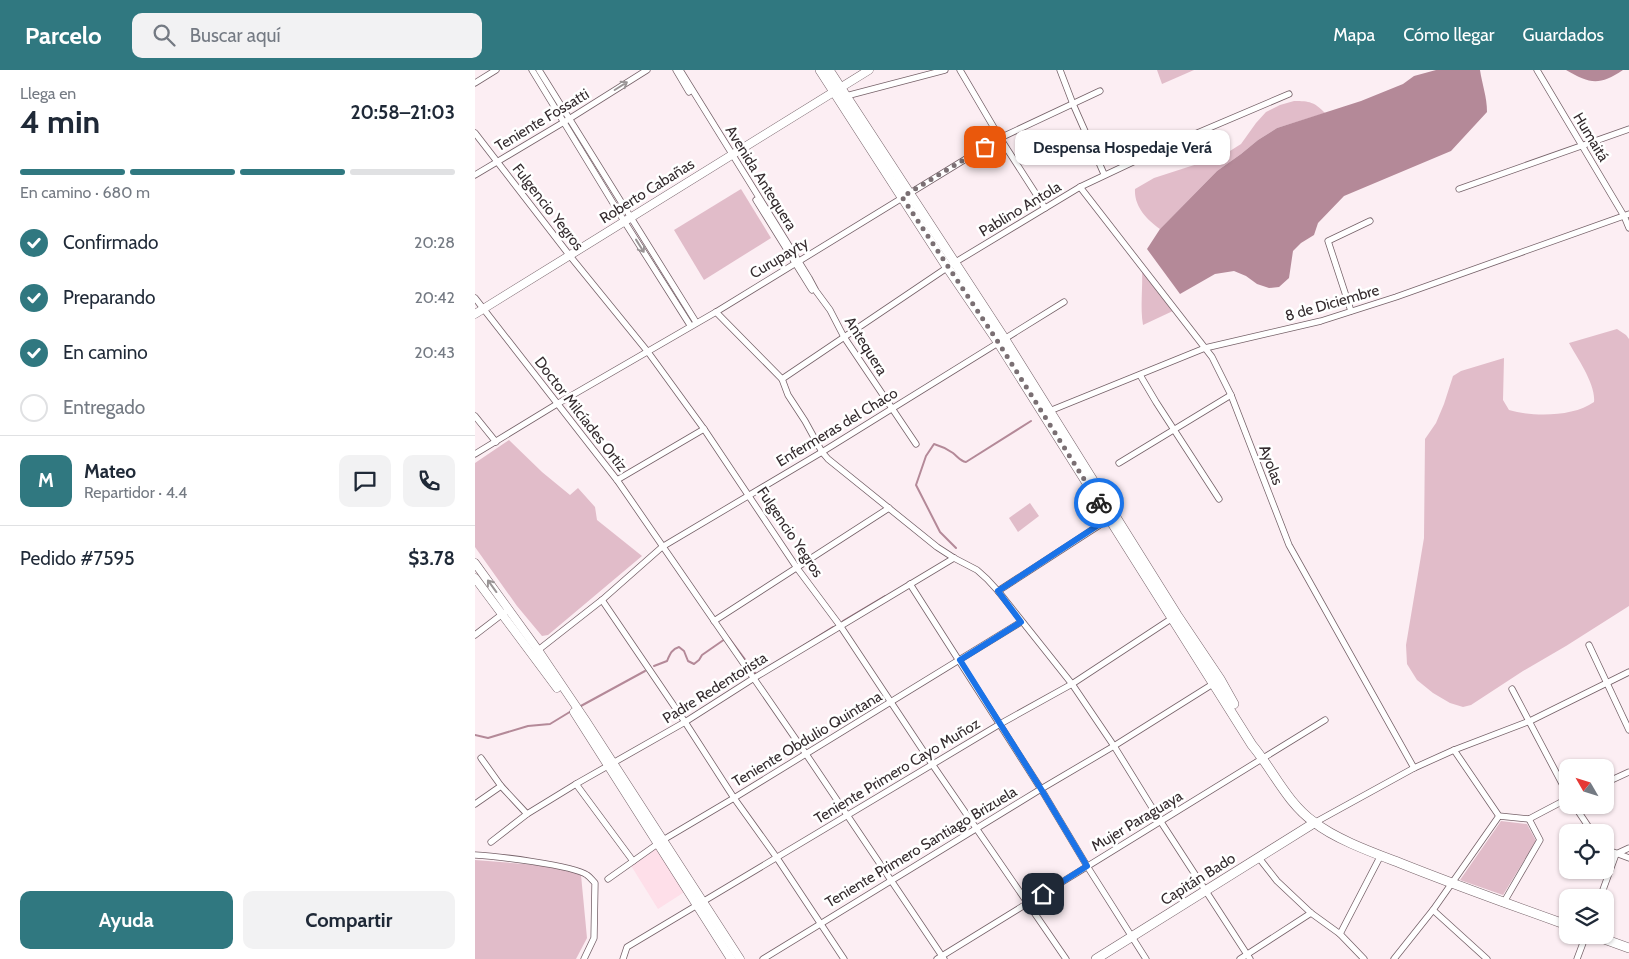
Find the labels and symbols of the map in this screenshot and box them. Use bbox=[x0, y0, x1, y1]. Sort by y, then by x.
one-way arrow bbox=[614, 81, 628, 91]
street label: Teniente Fossatti bbox=[492, 85, 592, 155]
street label: Humaitá bbox=[1569, 109, 1613, 165]
street label: Avenida Antequera bbox=[722, 122, 801, 234]
pin bbox=[964, 126, 1006, 168]
callout: Despensa Hospedaje Verá bbox=[1015, 130, 1230, 164]
street label: Roberto Cabañas bbox=[596, 155, 698, 227]
street label: Fulgencio Yegros bbox=[509, 160, 587, 254]
street label: Pablino Antola bbox=[976, 177, 1065, 240]
street label: Curupayty bbox=[747, 233, 812, 282]
one-way arrow bbox=[635, 239, 645, 253]
street label: 8 de Diciembre bbox=[1283, 281, 1382, 325]
street label: Antequera bbox=[841, 313, 892, 379]
street label: Doctor Milcíades Ortiz bbox=[531, 353, 631, 475]
street label: Enfermeras del Chaco bbox=[773, 384, 901, 470]
street label: Ayolas bbox=[1255, 443, 1287, 487]
courier bbox=[1074, 478, 1124, 528]
street label: Fulgencio Yegros bbox=[753, 483, 827, 581]
one-way arrow bbox=[487, 579, 497, 593]
street label: Padre Redentorista bbox=[659, 648, 771, 727]
street label: Teniente Obdulio Quintana bbox=[729, 687, 886, 791]
street label: Teniente Primero Cayo Muñoz bbox=[811, 714, 983, 828]
north arrow bbox=[1559, 759, 1614, 814]
street label: Teniente Primero Santiago Brizuela bbox=[822, 782, 1021, 911]
street label: Mujer Paraguaya bbox=[1088, 786, 1187, 855]
street label: Capitán Bado bbox=[1157, 849, 1239, 909]
pin bbox=[1022, 873, 1064, 915]

